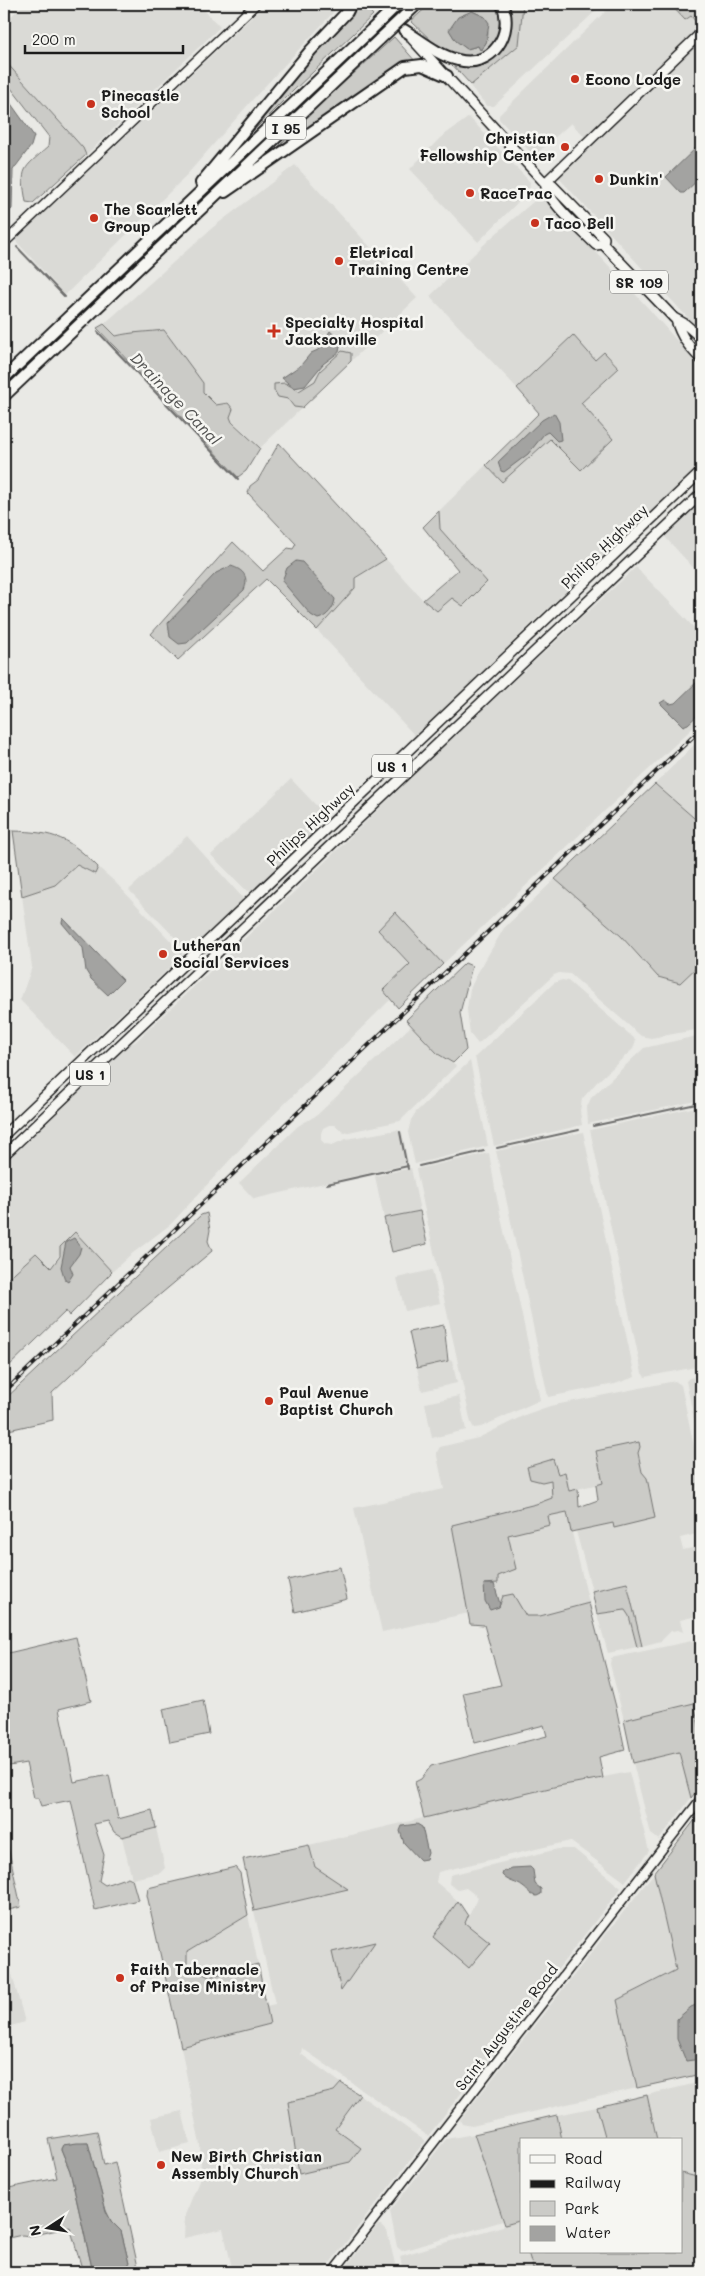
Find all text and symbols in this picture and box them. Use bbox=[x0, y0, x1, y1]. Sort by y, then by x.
scale bar bbox=[25, 22, 182, 54]
text: 200 m bbox=[32, 29, 76, 49]
place label: Econo Lodge bbox=[585, 69, 681, 89]
marker: Econo Lodge bbox=[569, 73, 581, 85]
place label: Pinecastle School bbox=[101, 85, 179, 122]
marker: Pinecastle School bbox=[85, 98, 97, 110]
road number: I 95 bbox=[266, 116, 306, 140]
place label: Christian Fellowship Center bbox=[419, 128, 555, 165]
marker: Christian Fellowship Center bbox=[559, 141, 571, 153]
place label: Dunkin' bbox=[609, 169, 663, 189]
marker: Dunkin' bbox=[593, 173, 605, 185]
place label: RaceTrac bbox=[480, 183, 552, 203]
marker: RaceTrac bbox=[464, 187, 476, 199]
place label: The Scarlett Group bbox=[104, 199, 198, 236]
marker: The Scarlett Group bbox=[88, 212, 100, 224]
place label: Taco Bell bbox=[545, 213, 614, 233]
marker: Taco Bell bbox=[529, 217, 541, 229]
place label: Eletrical Training Centre bbox=[349, 242, 469, 279]
marker: Eletrical Training Centre bbox=[333, 255, 345, 267]
road number: SR 109 bbox=[610, 270, 668, 294]
place label: Specialty Hospital Jacksonville bbox=[285, 312, 423, 349]
marker: Specialty Hospital Jacksonville bbox=[267, 324, 281, 338]
water label: Drainage Canal bbox=[126, 347, 226, 449]
street label: Philips Highway bbox=[556, 499, 652, 593]
road number: US 1 bbox=[372, 754, 412, 778]
street label: Philips Highway bbox=[262, 778, 358, 870]
place label: Lutheran Social Services bbox=[173, 935, 289, 972]
marker: Lutheran Social Services bbox=[157, 948, 169, 960]
road number: US 1 bbox=[70, 1062, 110, 1086]
place label: Paul Avenue Baptist Church bbox=[279, 1382, 393, 1419]
marker: Paul Avenue Baptist Church bbox=[263, 1395, 275, 1407]
place label: Faith Tabernacle of Praise Ministry bbox=[130, 1959, 266, 1996]
street label: Saint Augustine Road bbox=[450, 1959, 562, 2095]
marker: Faith Tabernacle of Praise Ministry bbox=[114, 1972, 126, 1984]
legend bbox=[520, 2138, 682, 2254]
place label: New Birth Christian Assembly Church bbox=[171, 2146, 322, 2183]
text: Road bbox=[565, 2148, 602, 2168]
marker: New Birth Christian Assembly Church bbox=[155, 2159, 167, 2171]
text: Railway bbox=[565, 2172, 621, 2192]
text: Park bbox=[565, 2198, 599, 2218]
north arrow bbox=[22, 2204, 72, 2254]
text: Water bbox=[565, 2222, 611, 2242]
text: N bbox=[24, 2224, 45, 2238]

